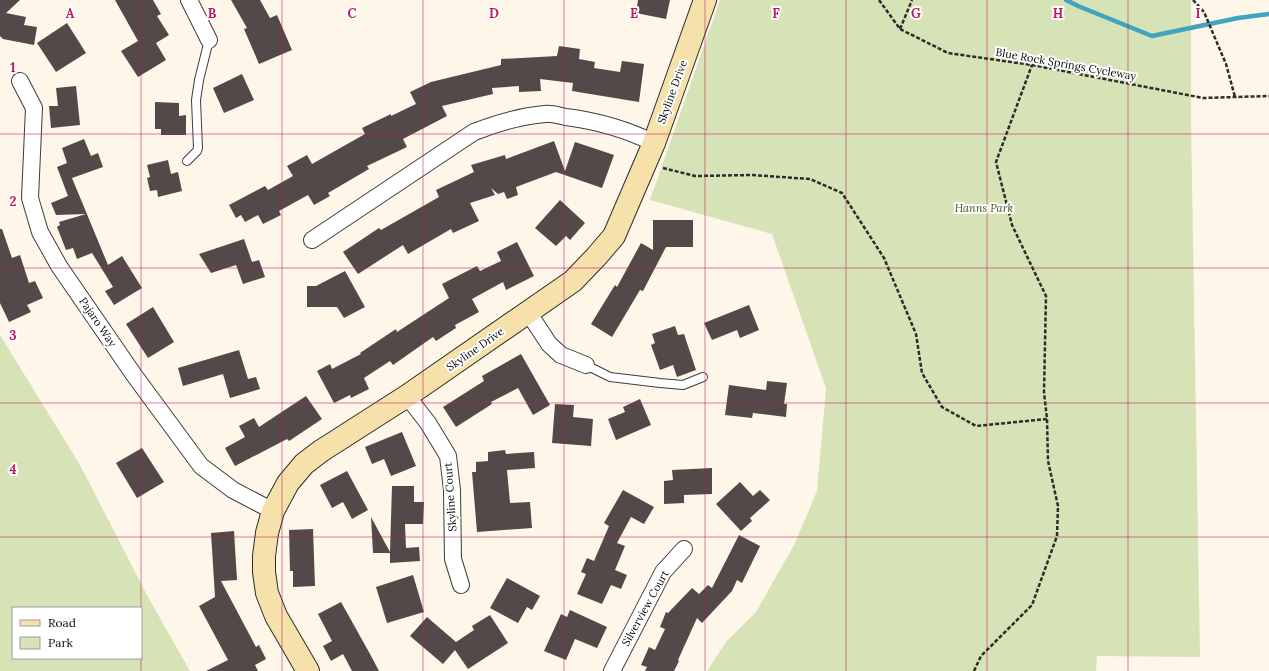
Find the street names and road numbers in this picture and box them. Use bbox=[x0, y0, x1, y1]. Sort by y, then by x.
street label: Blue Rock Springs Cycleway bbox=[995, 45, 1138, 83]
street label: Skyline Drive bbox=[654, 58, 690, 126]
street label: Pajaro Way bbox=[76, 295, 120, 350]
street label: Skyline Drive bbox=[444, 324, 506, 374]
street label: Skyline Court bbox=[441, 461, 459, 532]
street label: Silverview Court bbox=[618, 567, 672, 648]

